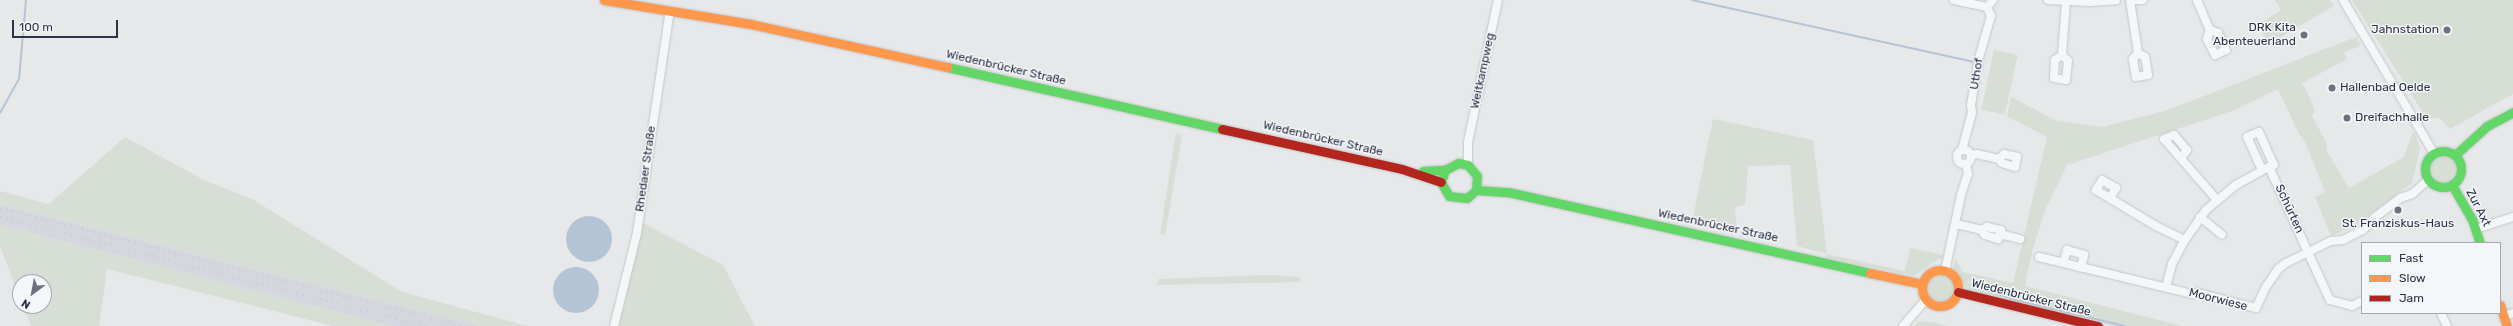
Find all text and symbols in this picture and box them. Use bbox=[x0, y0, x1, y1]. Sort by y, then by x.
scale bar bbox=[14, 12, 120, 38]
text: 100 m bbox=[19, 20, 53, 34]
place label: DRK Kita Abenteuerland bbox=[2213, 21, 2296, 49]
place label: Jahnstation bbox=[2371, 23, 2439, 37]
marker: Jahnstation bbox=[2442, 25, 2452, 35]
marker: DRK Kita Abenteuerland bbox=[2299, 30, 2309, 40]
street label: Weitkampweg bbox=[1468, 32, 1498, 110]
street label: Wiedenbrücker Straße bbox=[944, 47, 1068, 89]
street label: Uthof bbox=[1967, 57, 1987, 91]
place label: Hallenbad Oelde bbox=[2340, 81, 2430, 95]
marker: Hallenbad Oelde bbox=[2327, 83, 2337, 93]
place label: Dreifachhalle bbox=[2355, 111, 2429, 125]
marker: Dreifachhalle bbox=[2342, 113, 2352, 123]
street label: Wiedenbrücker Straße bbox=[1261, 118, 1385, 160]
street label: Rhedaer Straße bbox=[633, 125, 659, 213]
street label: Schürten bbox=[2272, 182, 2306, 236]
street label: Zur Axt bbox=[2462, 186, 2494, 230]
marker: St. Franziskus-Haus bbox=[2393, 205, 2403, 215]
street label: Wiedenbrücker Straße bbox=[1656, 206, 1780, 246]
place label: St. Franziskus-Haus bbox=[2342, 217, 2454, 231]
legend bbox=[2361, 242, 2501, 314]
text: Fast bbox=[2399, 251, 2423, 265]
text: Slow bbox=[2399, 271, 2426, 285]
north arrow bbox=[12, 274, 52, 314]
street label: Wiedenbrücker Straße bbox=[1970, 276, 2092, 320]
street label: Moorwiese bbox=[2187, 286, 2249, 314]
text: Jam bbox=[2399, 291, 2424, 305]
text: N bbox=[19, 296, 33, 311]

